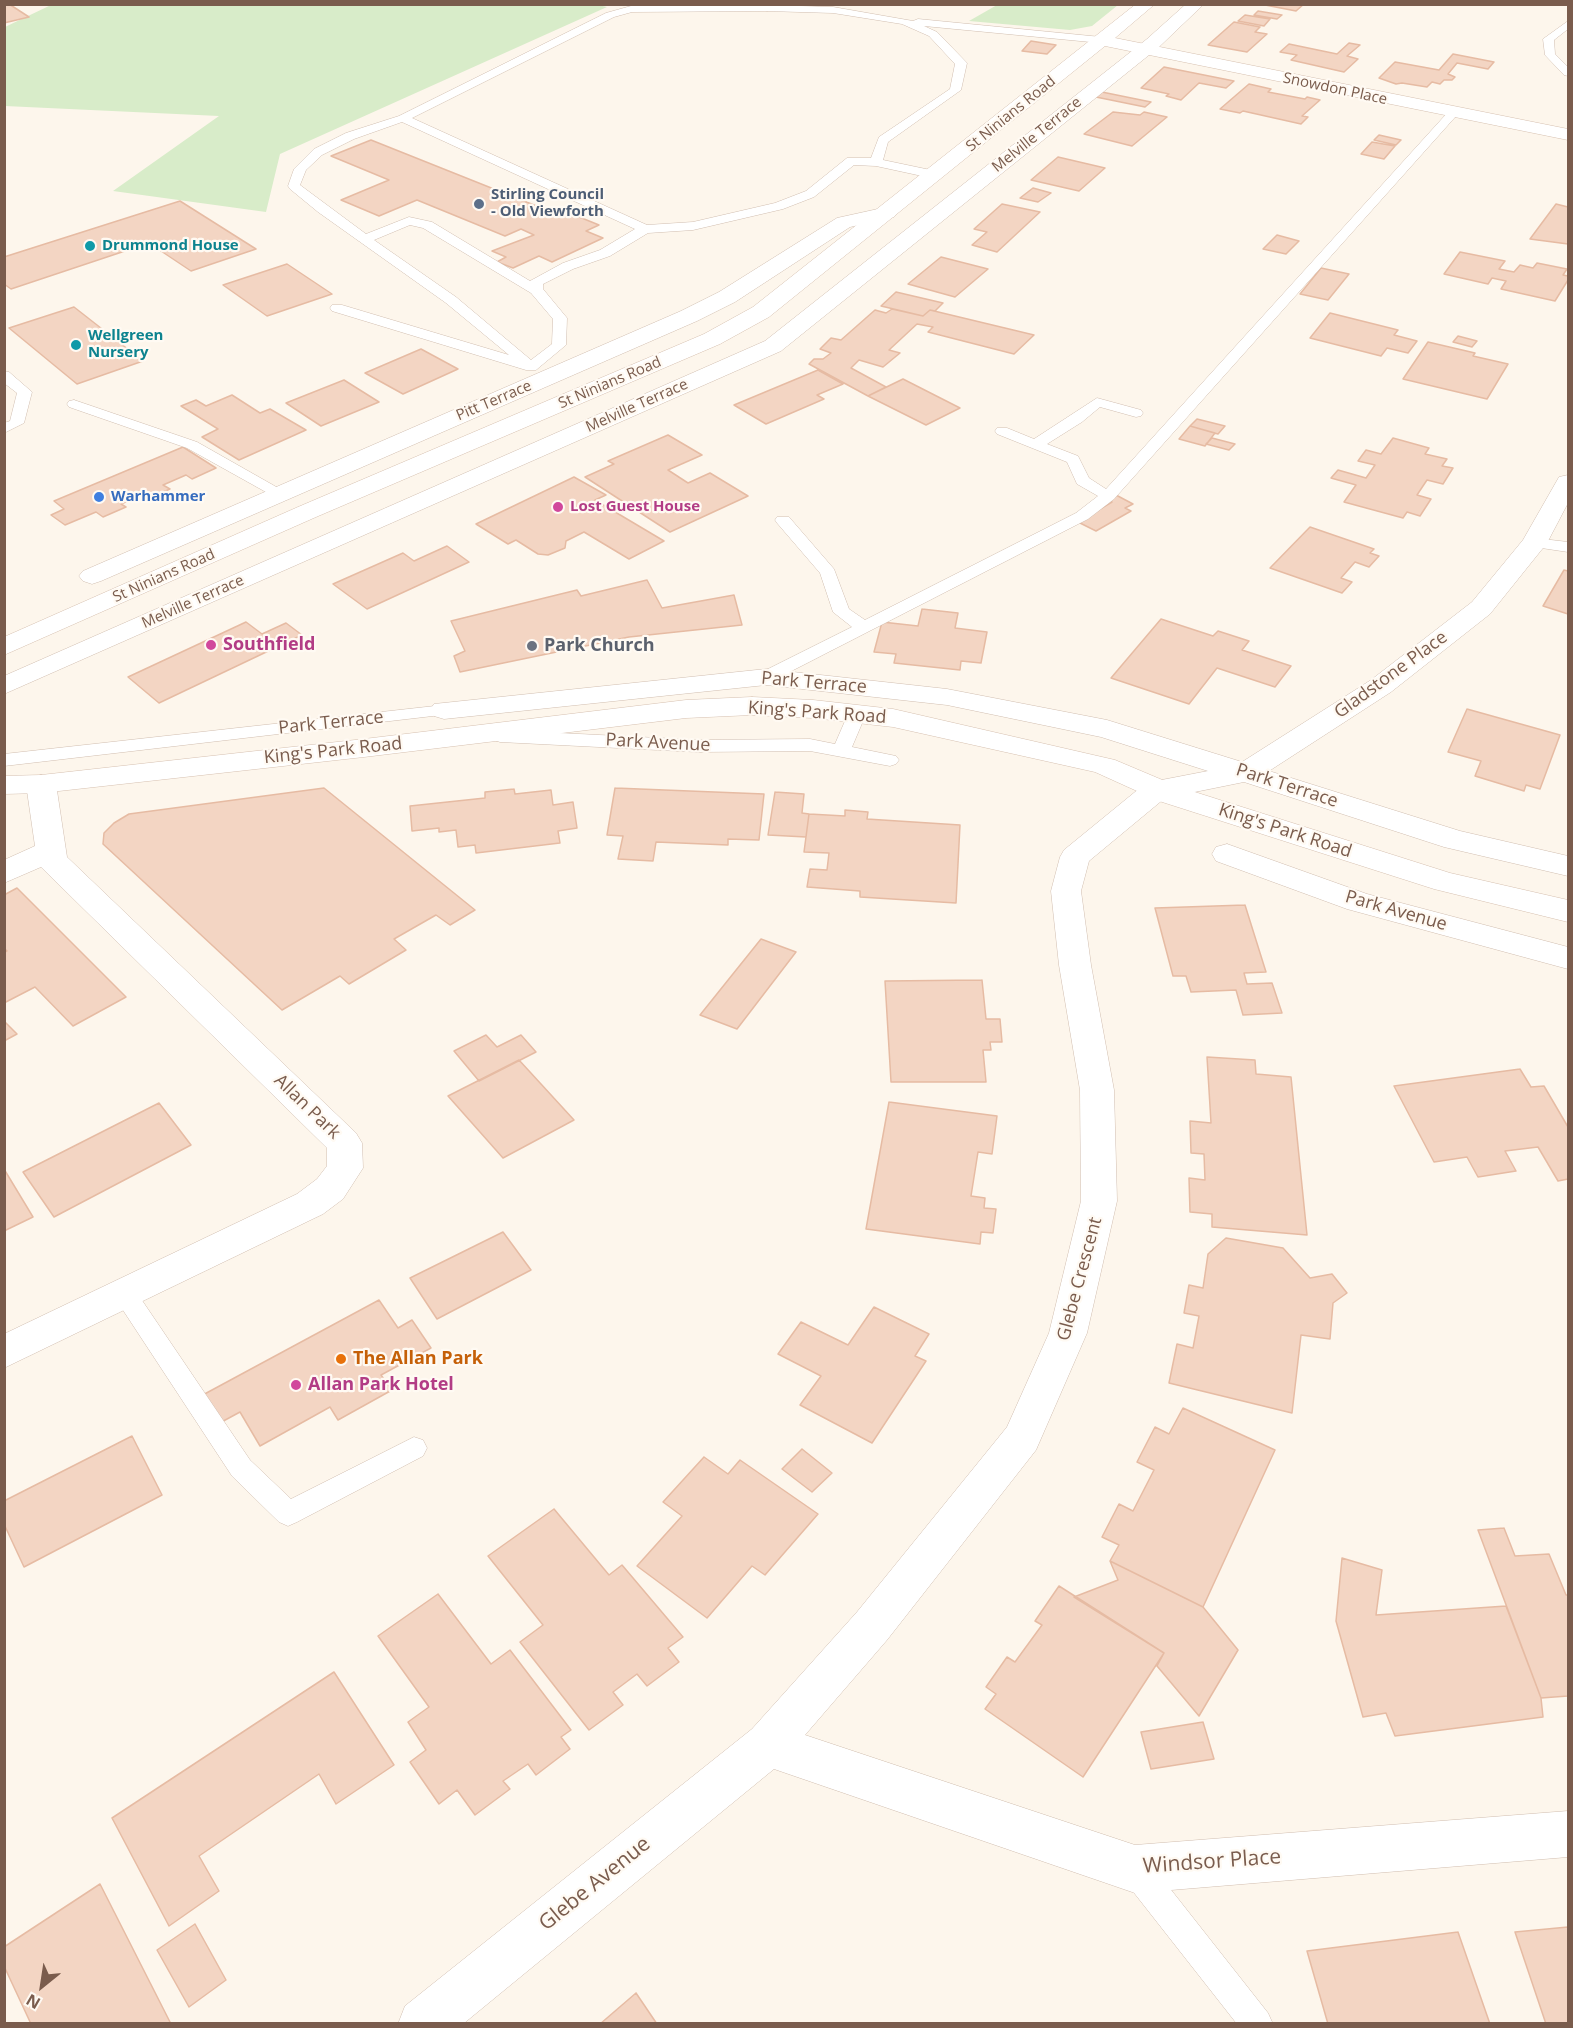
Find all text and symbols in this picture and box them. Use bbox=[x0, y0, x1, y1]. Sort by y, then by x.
street label: Snowdon Place bbox=[1281, 69, 1389, 109]
street label: St Ninians Road bbox=[963, 72, 1059, 156]
street label: Melville Terrace bbox=[989, 93, 1085, 177]
place label: Stirling Council - Old Viewforth bbox=[491, 186, 604, 221]
marker: Stirling Council - Old Viewforth bbox=[472, 197, 486, 211]
place label: Drummond House bbox=[102, 237, 239, 255]
marker: Drummond House bbox=[83, 239, 97, 253]
place label: Wellgreen Nursery bbox=[88, 327, 163, 362]
marker: Wellgreen Nursery bbox=[69, 338, 83, 352]
street label: St Ninians Road bbox=[556, 353, 664, 413]
street label: Melville Terrace bbox=[583, 375, 691, 437]
street label: Pitt Terrace bbox=[454, 377, 534, 425]
place label: Warhammer bbox=[111, 488, 205, 506]
marker: Warhammer bbox=[92, 490, 106, 504]
place label: Lost Guest House bbox=[570, 498, 700, 516]
marker: Lost Guest House bbox=[551, 500, 565, 514]
street label: St Ninians Road bbox=[110, 545, 218, 607]
street label: Melville Terrace bbox=[139, 571, 247, 633]
street label: Gladstone Place bbox=[1330, 627, 1452, 723]
place label: Southfield bbox=[223, 634, 316, 656]
place label: Park Church bbox=[544, 635, 655, 657]
marker: Southfield bbox=[204, 638, 218, 652]
marker: Park Church bbox=[525, 639, 539, 653]
street label: Park Terrace bbox=[760, 668, 868, 698]
street label: King's Park Road bbox=[747, 697, 887, 729]
street label: Park Terrace bbox=[277, 707, 385, 739]
street label: Park Avenue bbox=[605, 729, 711, 757]
street label: King's Park Road bbox=[263, 733, 403, 769]
street label: Park Terrace bbox=[1233, 759, 1341, 813]
street label: King's Park Road bbox=[1216, 799, 1354, 863]
street label: Park Avenue bbox=[1343, 886, 1449, 936]
street label: Allan Park bbox=[269, 1070, 345, 1144]
street label: Glebe Crescent bbox=[1053, 1215, 1107, 1343]
place label: The Allan Park bbox=[353, 1348, 483, 1370]
marker: The Allan Park bbox=[334, 1352, 348, 1366]
place label: Allan Park Hotel bbox=[308, 1374, 454, 1396]
marker: Allan Park Hotel bbox=[289, 1378, 303, 1392]
street label: Glebe Avenue bbox=[534, 1832, 656, 1936]
street label: Windsor Place bbox=[1142, 1845, 1282, 1879]
north arrow bbox=[12, 1956, 72, 2016]
text: N bbox=[22, 1989, 44, 2014]

